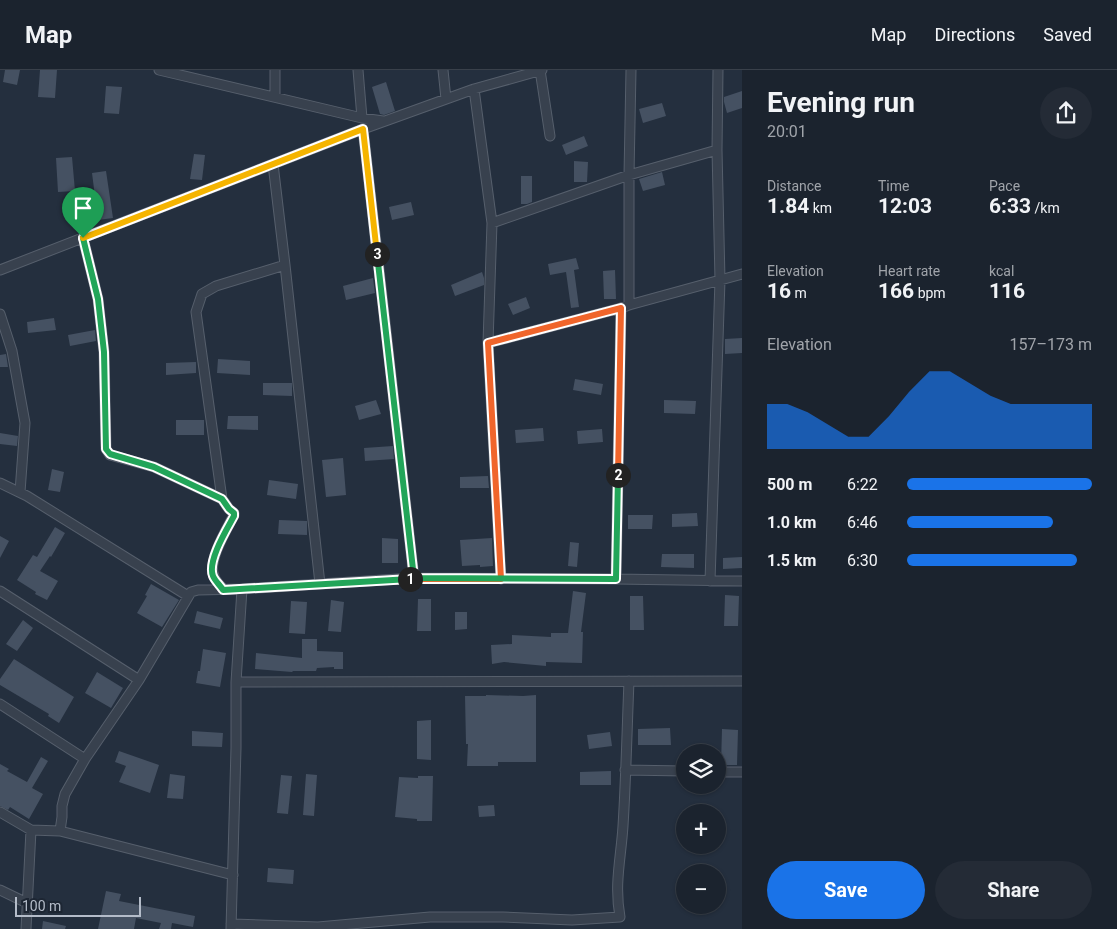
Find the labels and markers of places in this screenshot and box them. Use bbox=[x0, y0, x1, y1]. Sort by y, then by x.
pin bbox=[62, 187, 104, 238]
pin: 3 bbox=[364, 242, 390, 266]
pin: 2 bbox=[606, 462, 630, 488]
pin: 1 bbox=[398, 566, 422, 592]

